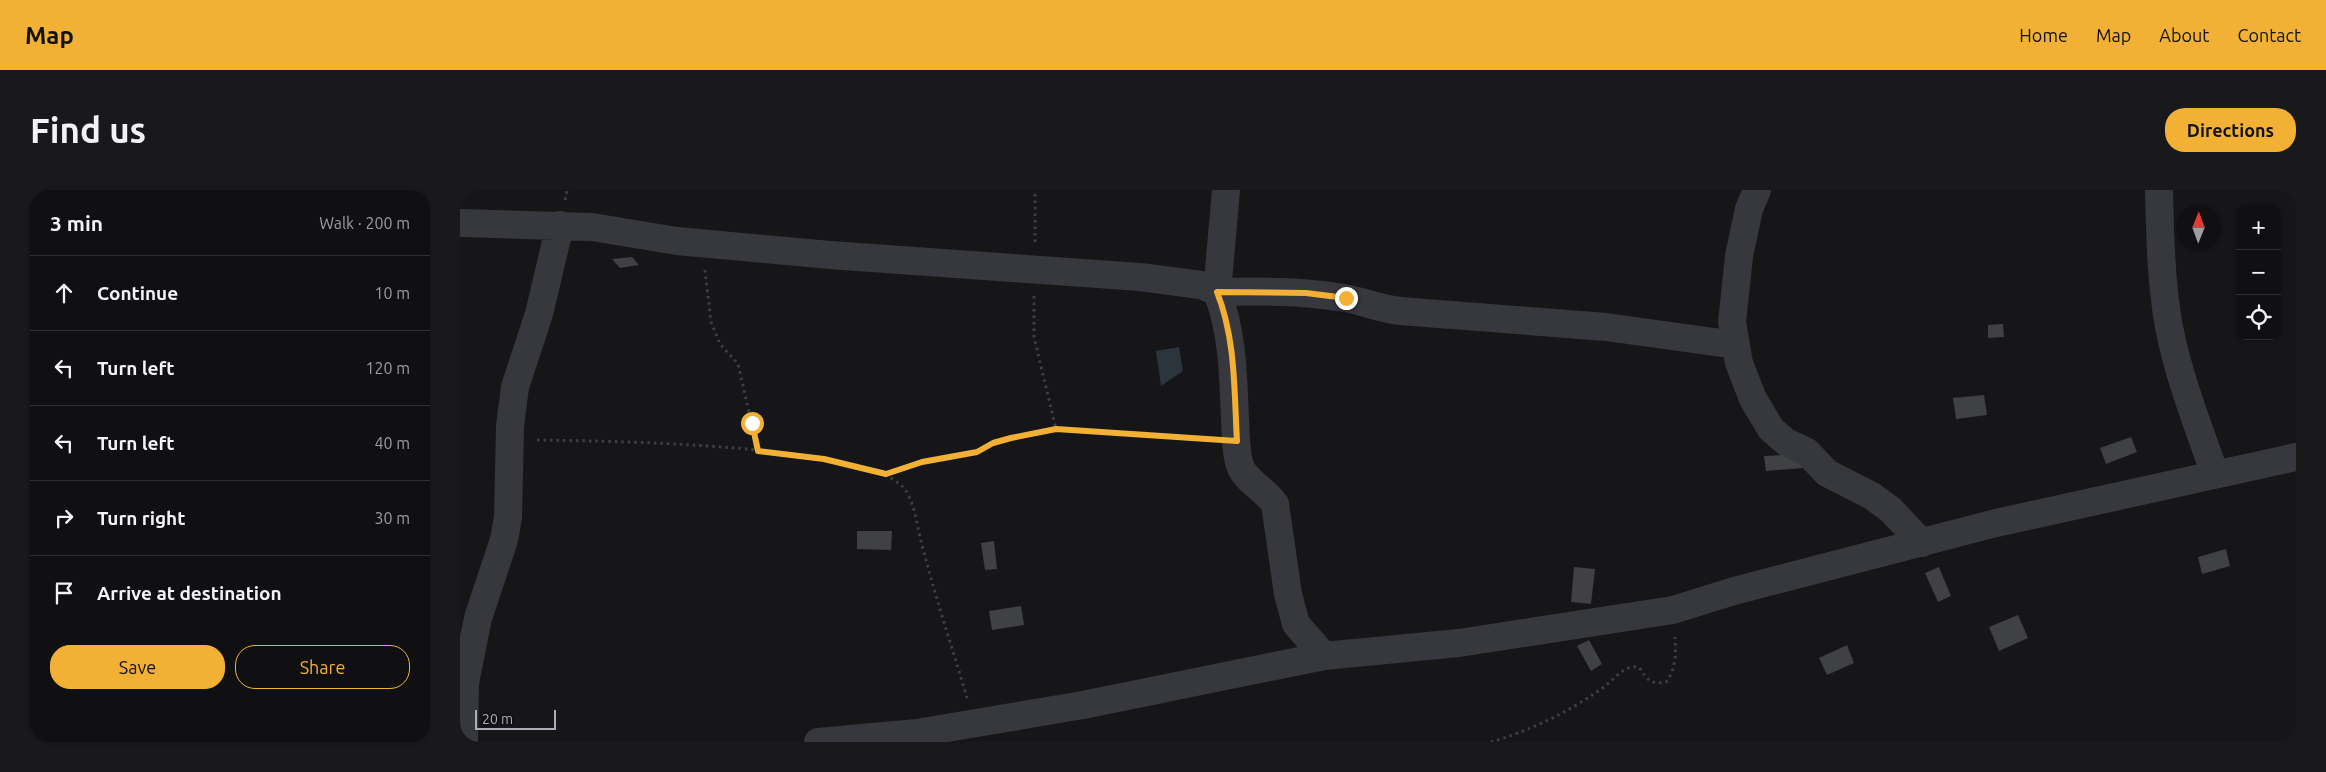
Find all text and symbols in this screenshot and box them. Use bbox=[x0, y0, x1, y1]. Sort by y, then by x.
text: Map bbox=[25, 22, 74, 49]
text: Home bbox=[2019, 25, 2068, 45]
text: Map bbox=[2096, 25, 2131, 45]
text: About bbox=[2159, 25, 2209, 45]
text: Contact bbox=[2237, 25, 2301, 45]
button: Directions bbox=[2165, 108, 2296, 152]
text: Find us bbox=[30, 110, 146, 150]
north arrow bbox=[2176, 205, 2221, 250]
map controls bbox=[2236, 205, 2281, 340]
button: + bbox=[2236, 205, 2281, 250]
text: 3 min bbox=[50, 211, 103, 235]
text: Walk · 200 m bbox=[319, 214, 410, 232]
button: − bbox=[2236, 250, 2281, 295]
icon: ahead bbox=[50, 279, 78, 307]
text: Continue bbox=[97, 282, 178, 304]
text: 10 m bbox=[374, 284, 410, 302]
route end bbox=[1335, 287, 1358, 310]
button: locate bbox=[2236, 295, 2281, 340]
icon: left bbox=[50, 354, 78, 382]
text: Turn left bbox=[97, 357, 175, 379]
text: 120 m bbox=[365, 359, 410, 377]
route start bbox=[741, 412, 764, 435]
icon: left bbox=[50, 429, 78, 457]
text: Turn left bbox=[97, 432, 175, 454]
text: 40 m bbox=[374, 434, 410, 452]
icon: right bbox=[50, 504, 78, 532]
text: Turn right bbox=[97, 507, 185, 529]
text: 30 m bbox=[374, 509, 410, 527]
icon: arrive bbox=[50, 579, 78, 607]
text: Arrive at destination bbox=[97, 582, 282, 604]
button: Save bbox=[50, 645, 225, 689]
button: Share bbox=[235, 645, 410, 689]
scale bar bbox=[475, 707, 556, 730]
text: 20 m bbox=[482, 711, 513, 727]

